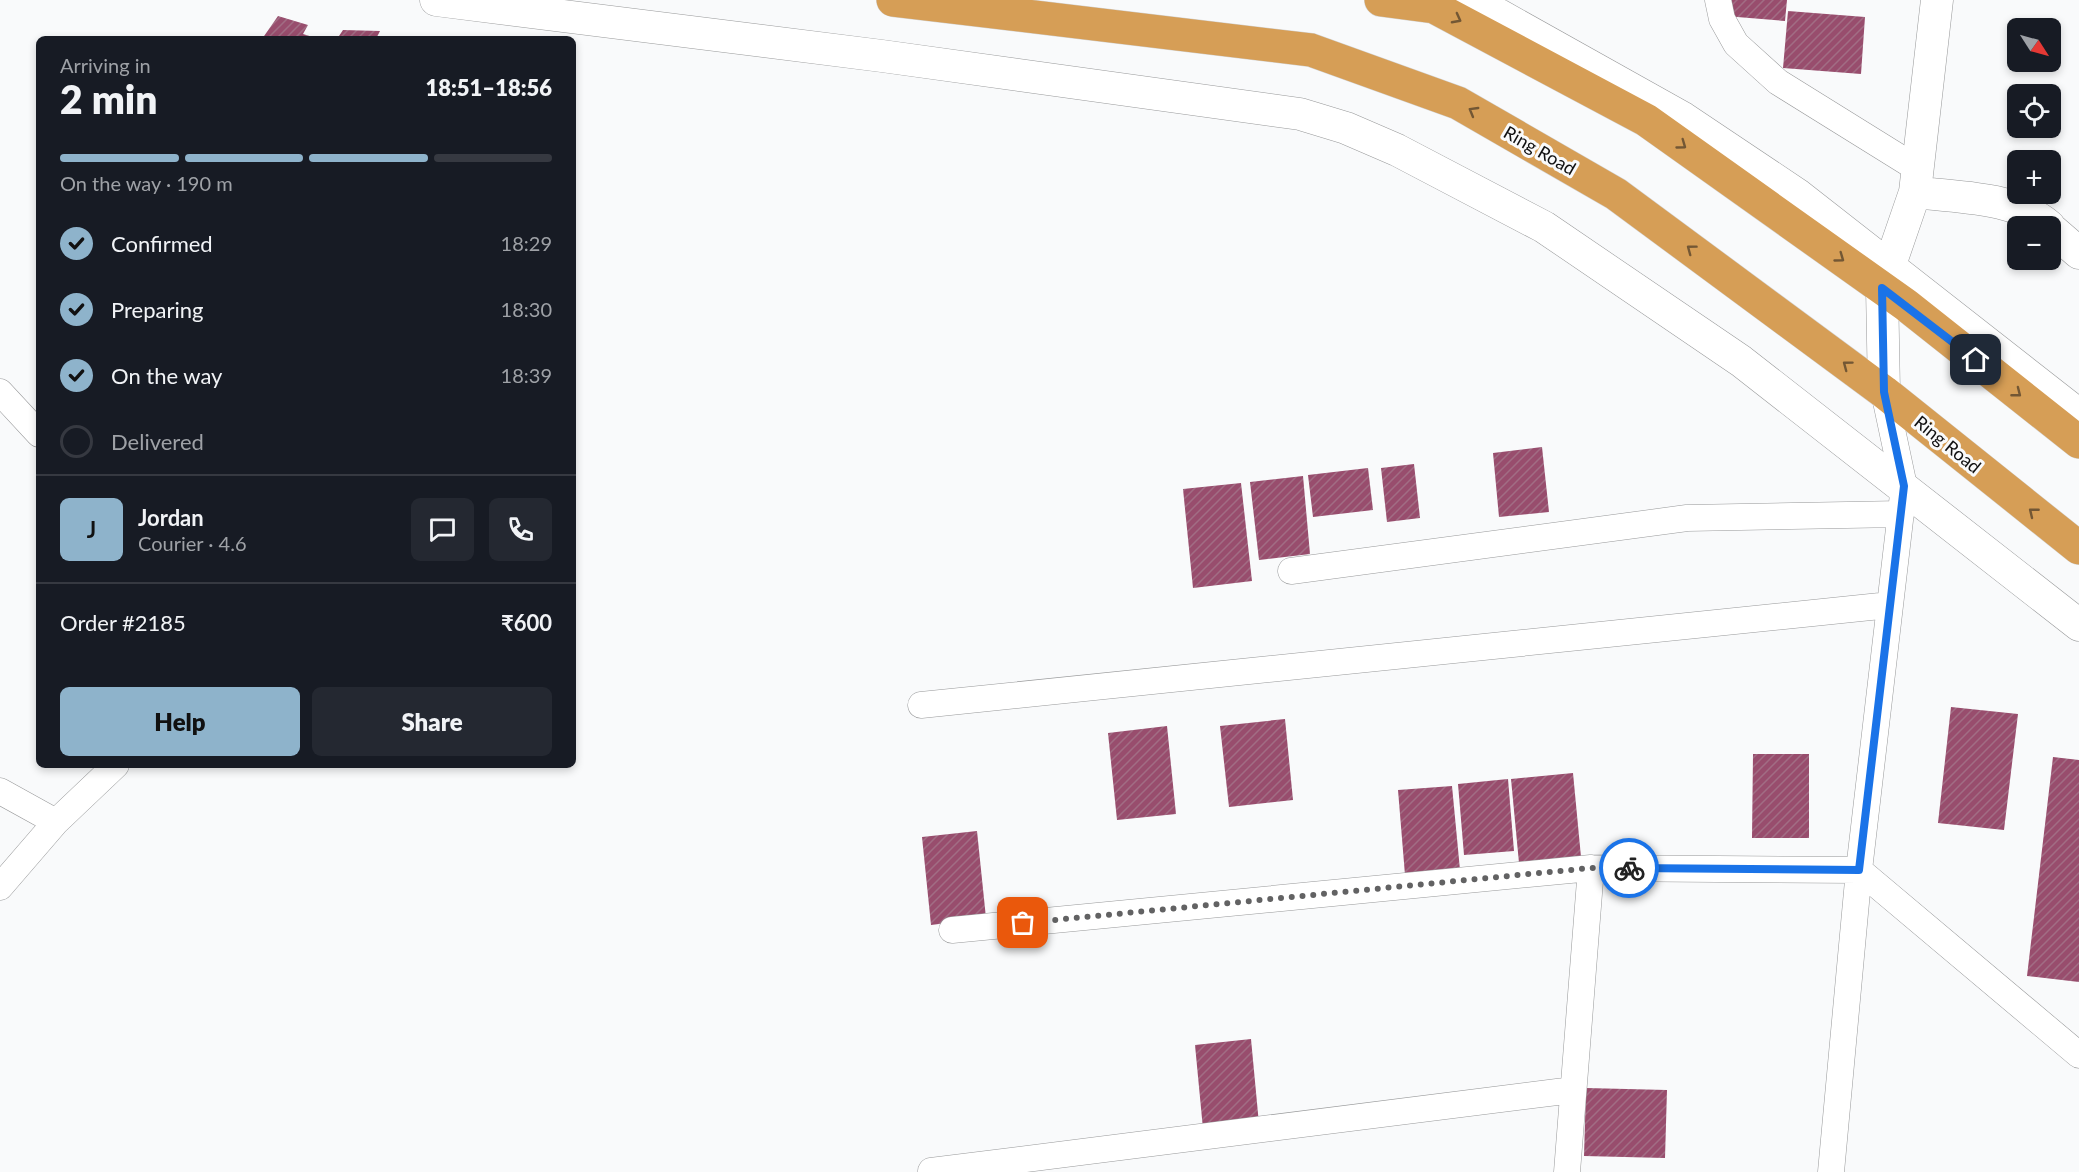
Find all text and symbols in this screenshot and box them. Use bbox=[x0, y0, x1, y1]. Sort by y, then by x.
one-way arrow bbox=[1450, 12, 1461, 23]
north arrow bbox=[2007, 18, 2061, 72]
map controls bbox=[2007, 18, 2061, 270]
text: Arriving in bbox=[60, 53, 151, 77]
text: 18:51–18:56 bbox=[426, 74, 552, 101]
text: 2 min bbox=[60, 76, 157, 122]
button: locate bbox=[2007, 84, 2061, 138]
one-way arrow bbox=[1469, 107, 1479, 119]
street label: Ring Road bbox=[1500, 121, 1580, 179]
one-way arrow bbox=[1675, 138, 1686, 149]
button: + bbox=[2007, 150, 2061, 204]
text: On the way · 190 m bbox=[60, 171, 233, 195]
button: − bbox=[2007, 216, 2061, 270]
icon: check bbox=[60, 227, 93, 260]
text: Confirmed bbox=[111, 230, 213, 257]
text: 18:29 bbox=[501, 231, 552, 255]
one-way arrow bbox=[1686, 245, 1697, 256]
one-way arrow bbox=[1834, 251, 1845, 262]
icon: check bbox=[60, 293, 93, 326]
text: Preparing bbox=[111, 296, 203, 323]
text: 18:30 bbox=[501, 297, 552, 321]
pin bbox=[1950, 334, 2001, 385]
icon: home bbox=[1959, 343, 1992, 376]
icon: check bbox=[60, 359, 93, 392]
text: On the way bbox=[111, 362, 222, 389]
one-way arrow bbox=[1843, 362, 1854, 373]
text: 18:39 bbox=[501, 363, 552, 387]
one-way arrow bbox=[2010, 386, 2021, 397]
street label: Ring Road bbox=[1910, 410, 1986, 478]
text: Delivered bbox=[111, 428, 204, 455]
button: chat bbox=[411, 498, 474, 561]
button: phone bbox=[489, 498, 552, 561]
text: Jordan bbox=[138, 504, 204, 531]
one-way arrow bbox=[2029, 508, 2040, 519]
text: J bbox=[87, 516, 96, 543]
text: Courier · 4.6 bbox=[138, 531, 247, 555]
text: Order #2185 bbox=[60, 609, 186, 636]
text: ₹600 bbox=[501, 609, 552, 636]
button: Help bbox=[60, 687, 300, 756]
button: Share bbox=[312, 687, 552, 756]
courier bbox=[1599, 838, 1659, 898]
icon: bike bbox=[1613, 852, 1646, 885]
pin bbox=[997, 897, 1048, 948]
icon: bag bbox=[1006, 906, 1039, 939]

